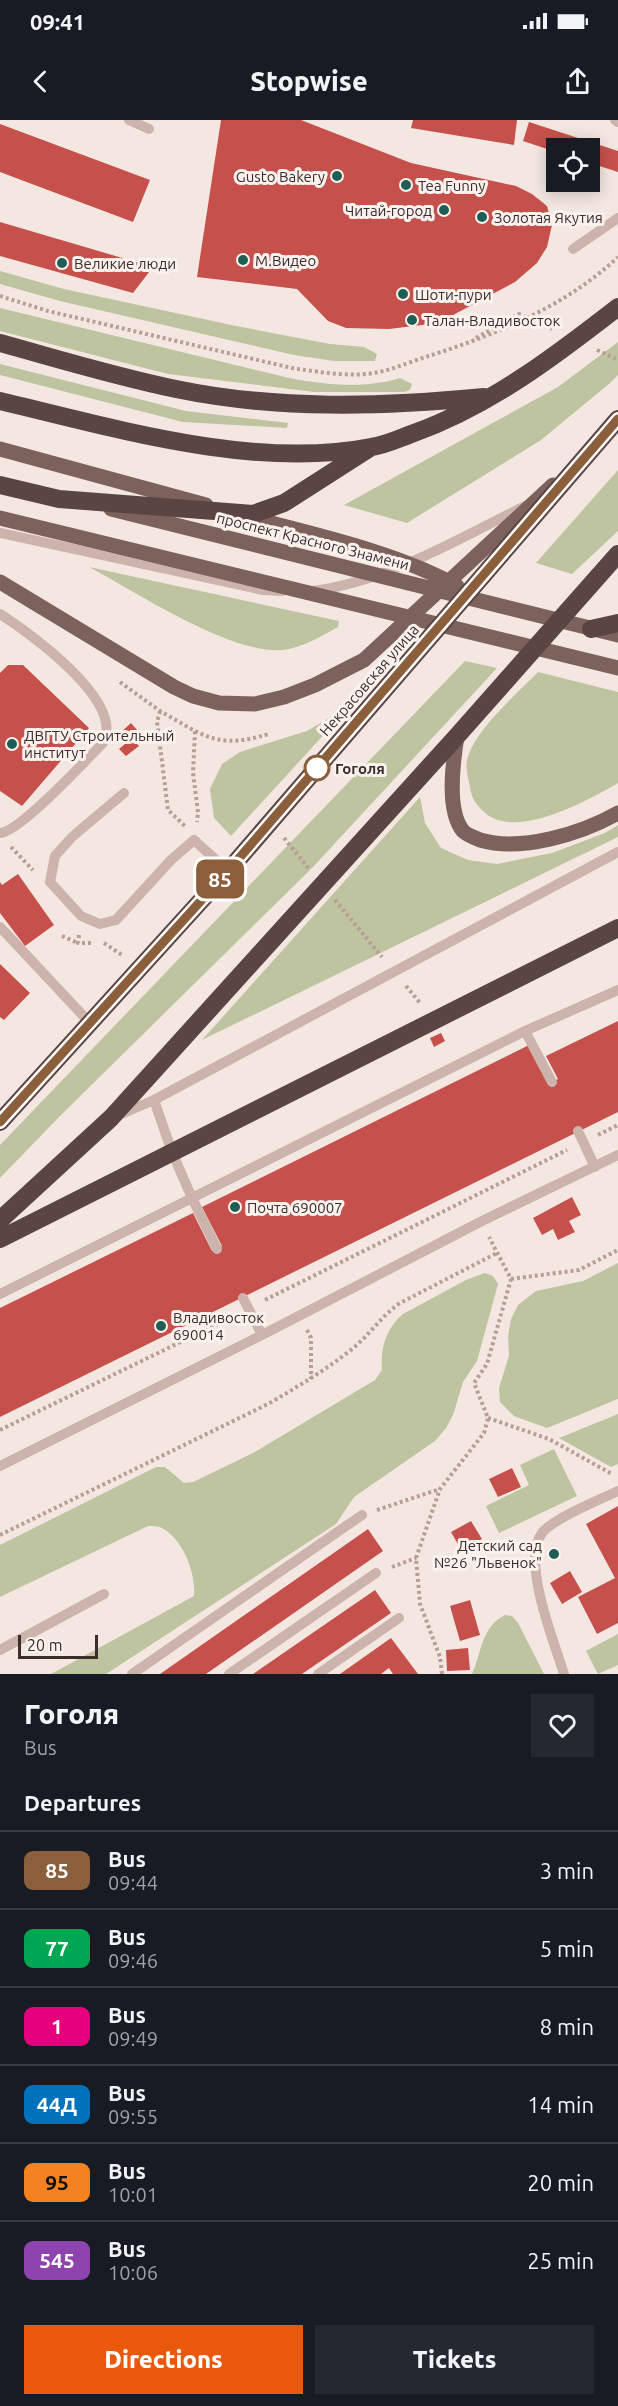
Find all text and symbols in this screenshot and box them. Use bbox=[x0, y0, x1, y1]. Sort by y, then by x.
text: 09:41 bbox=[30, 9, 85, 34]
icon: back bbox=[24, 65, 57, 98]
icon: share bbox=[561, 65, 594, 98]
text: Stopwise bbox=[250, 66, 368, 96]
map controls bbox=[546, 138, 600, 192]
button: locate bbox=[546, 138, 600, 192]
place label: Gusto Bakery bbox=[236, 168, 325, 185]
marker: Gusto Bakery bbox=[330, 169, 344, 183]
place label: Tea Funny bbox=[418, 177, 486, 194]
marker: Tea Funny bbox=[399, 178, 413, 192]
place label: Читай-город bbox=[345, 202, 432, 219]
marker: Читай-город bbox=[437, 203, 451, 217]
place label: Золотая Якутия bbox=[494, 209, 603, 226]
marker: Золотая Якутия bbox=[475, 210, 489, 224]
place label: М.Видео bbox=[255, 252, 316, 269]
marker: М.Видео bbox=[236, 253, 250, 267]
place label: Великие люди bbox=[74, 255, 176, 272]
marker: Великие люди bbox=[55, 256, 69, 270]
place label: Шоти-пури bbox=[415, 286, 492, 303]
marker: Шоти-пури bbox=[396, 287, 410, 301]
place label: Талан-Владивосток bbox=[424, 312, 560, 329]
marker: Талан-Владивосток bbox=[405, 313, 419, 327]
street label: проспект Красного Знамени bbox=[215, 509, 411, 573]
street label: Некрасовская улица bbox=[316, 621, 422, 739]
place label: ДВГТУ Строительный институт bbox=[24, 727, 174, 761]
marker: ДВГТУ Строительный институт bbox=[5, 737, 19, 751]
marker: Гоголя bbox=[304, 755, 330, 781]
place label: Гоголя bbox=[335, 760, 385, 777]
line badge: 85 bbox=[193, 860, 247, 898]
text: 85 bbox=[208, 867, 232, 891]
place label: Почта 690007 bbox=[247, 1199, 343, 1216]
marker: Почта 690007 bbox=[228, 1200, 242, 1214]
place label: Владивосток 690014 bbox=[173, 1309, 264, 1343]
marker: Владивосток 690014 bbox=[154, 1319, 168, 1333]
place label: Детский сад №26 "Львенок" bbox=[434, 1537, 542, 1571]
marker: Детский сад №26 "Львенок" bbox=[547, 1547, 561, 1561]
scale bar bbox=[18, 1632, 98, 1660]
text: 20 m bbox=[27, 1636, 63, 1654]
button: heart bbox=[531, 1694, 594, 1757]
text: Гоголя bbox=[24, 1698, 119, 1729]
text: Bus bbox=[24, 1736, 57, 1759]
text: Departures bbox=[24, 1790, 141, 1815]
text: Bus bbox=[108, 1846, 146, 1871]
text: 85 bbox=[45, 1858, 69, 1882]
text: 3 min bbox=[540, 1858, 594, 1883]
text: 09:44 bbox=[108, 1871, 158, 1894]
text: Bus bbox=[108, 1924, 146, 1949]
text: 77 bbox=[45, 1936, 69, 1960]
text: 5 min bbox=[540, 1936, 594, 1961]
text: 09:46 bbox=[108, 1949, 158, 1972]
text: Bus bbox=[108, 2002, 146, 2027]
text: 1 bbox=[51, 2014, 63, 2038]
text: 8 min bbox=[540, 2014, 594, 2039]
text: 09:49 bbox=[108, 2027, 158, 2050]
text: Bus bbox=[108, 2080, 146, 2105]
text: 44Д bbox=[37, 2092, 77, 2116]
text: 14 min bbox=[527, 2092, 594, 2117]
text: 09:55 bbox=[108, 2105, 158, 2128]
text: Bus bbox=[108, 2158, 146, 2183]
text: 95 bbox=[45, 2170, 69, 2194]
text: 20 min bbox=[527, 2170, 594, 2195]
text: 10:01 bbox=[108, 2183, 158, 2206]
text: Bus bbox=[108, 2236, 146, 2261]
text: 545 bbox=[39, 2248, 75, 2272]
text: 25 min bbox=[527, 2248, 594, 2273]
text: 10:06 bbox=[108, 2261, 158, 2284]
button: Directions bbox=[24, 2325, 303, 2394]
button: Tickets bbox=[315, 2325, 594, 2394]

